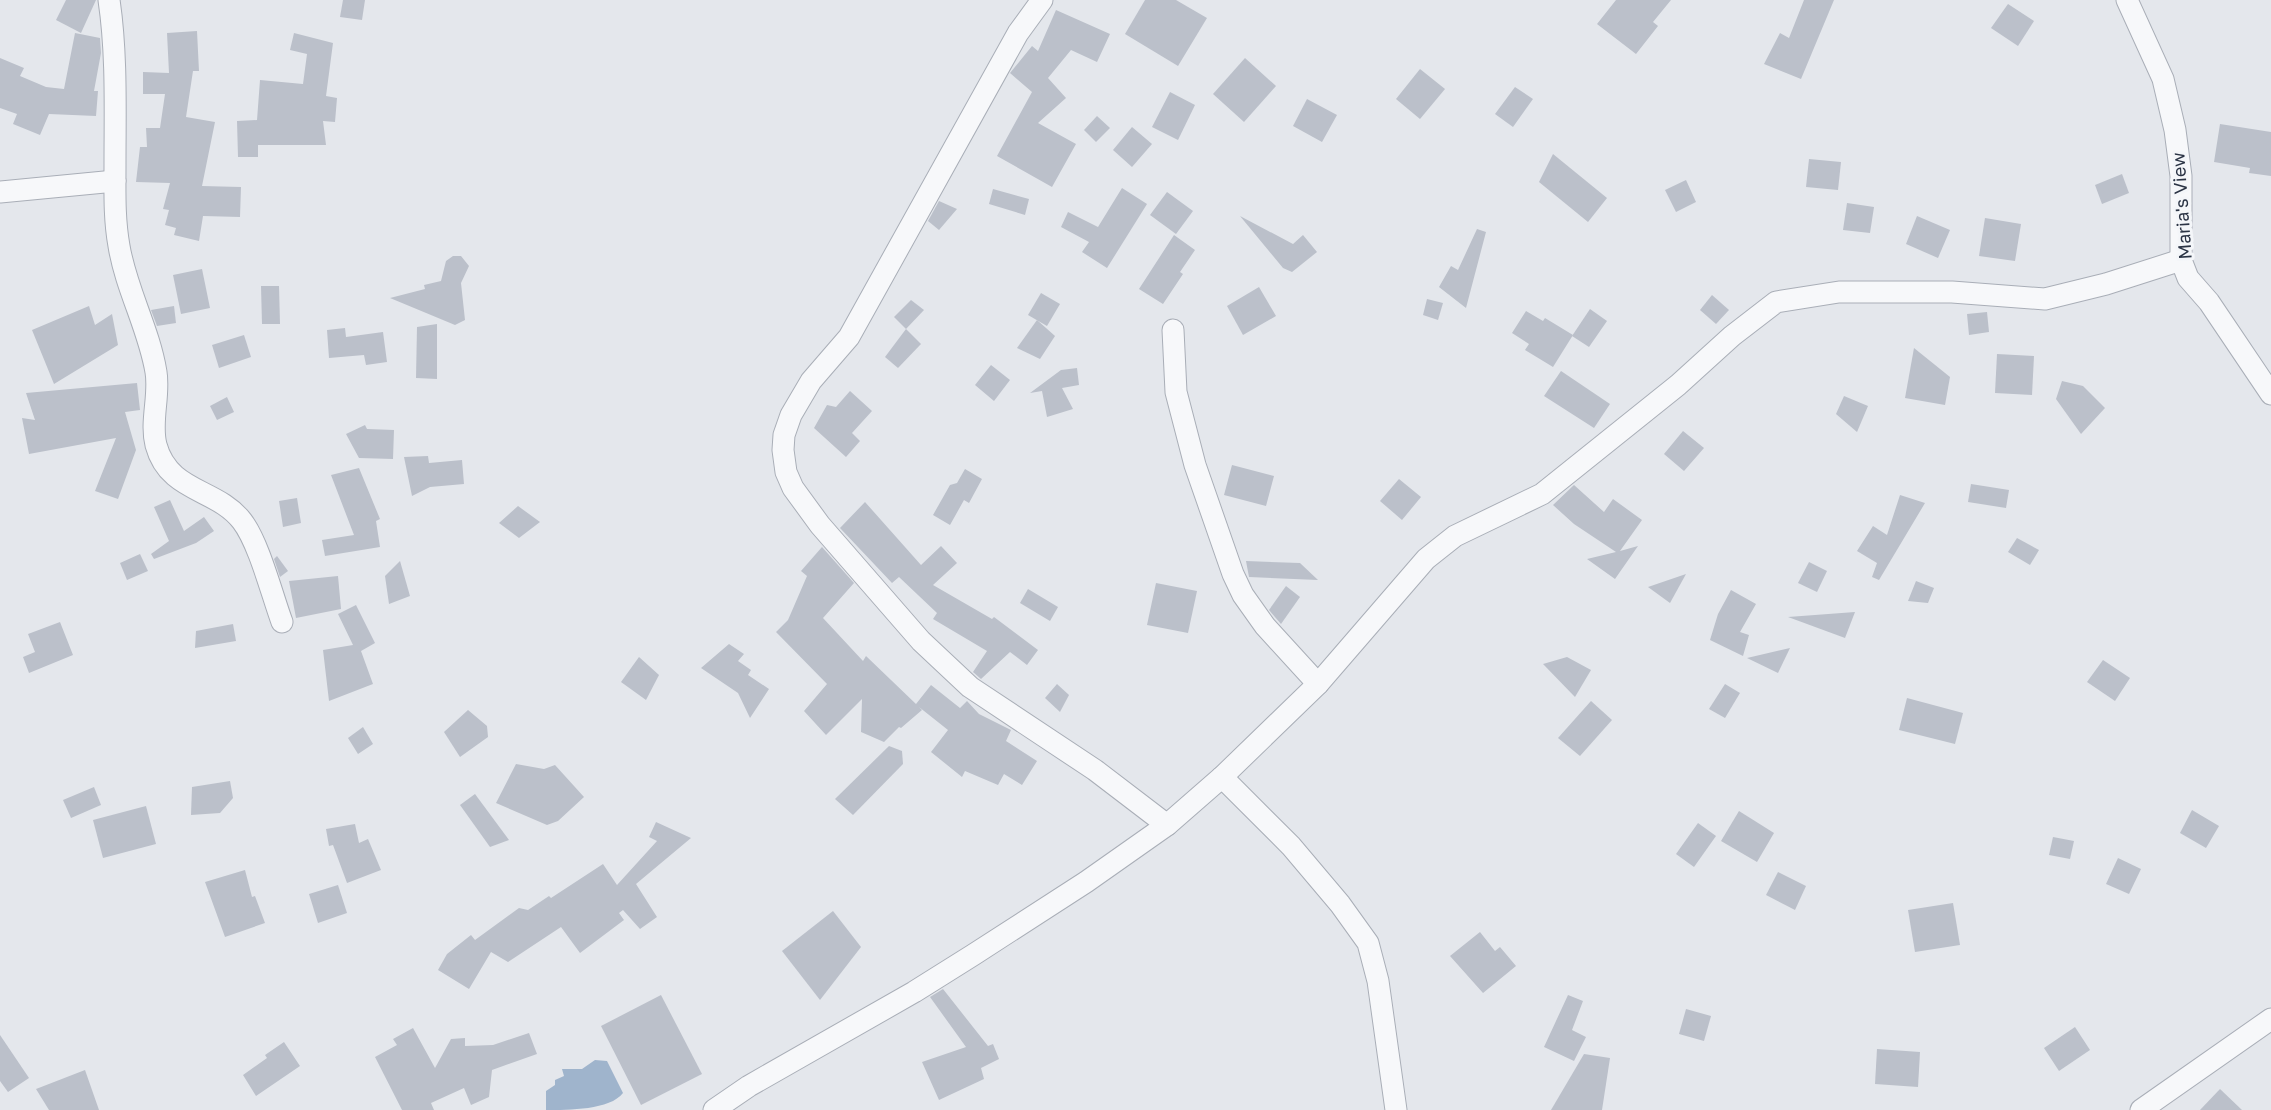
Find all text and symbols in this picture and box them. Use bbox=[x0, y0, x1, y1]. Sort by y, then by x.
street label: Maria's View bbox=[2166, 151, 2196, 260]

